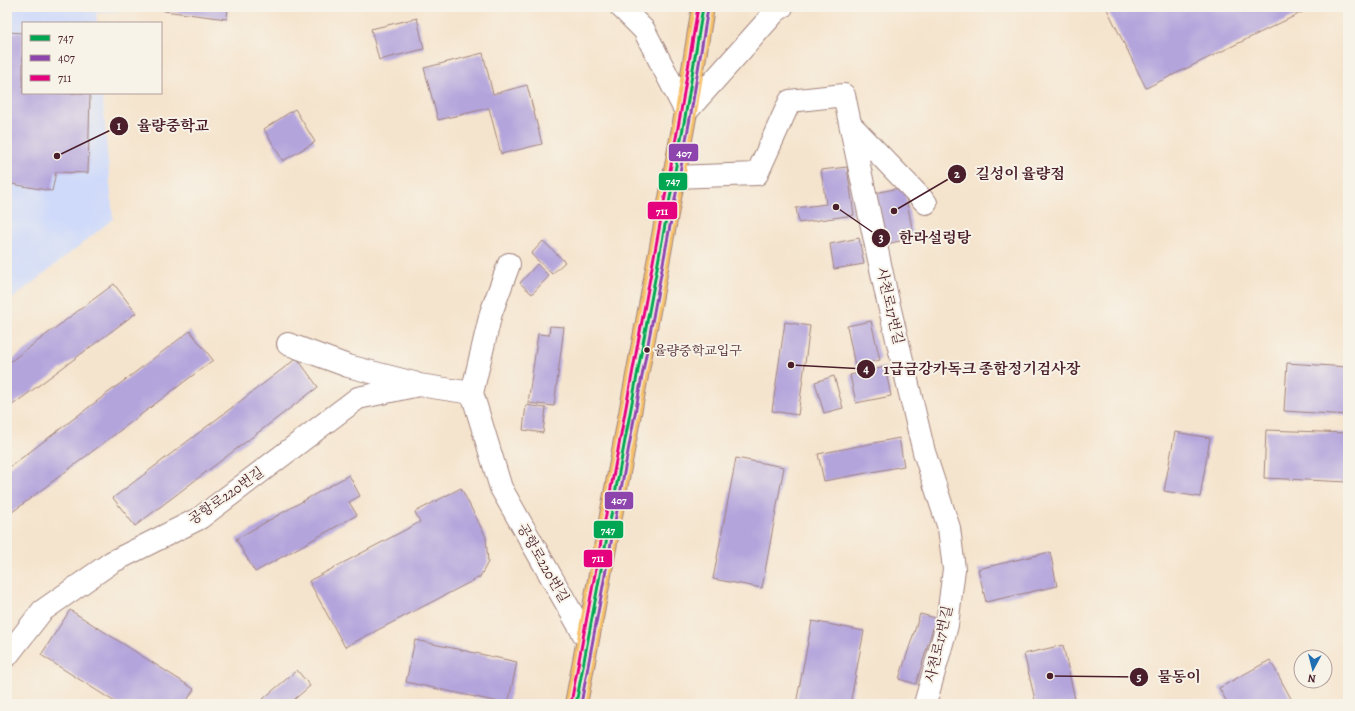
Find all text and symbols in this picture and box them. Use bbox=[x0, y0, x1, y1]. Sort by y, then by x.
legend bbox=[22, 22, 162, 94]
text: 747 bbox=[58, 30, 74, 46]
text: 407 bbox=[58, 50, 76, 66]
text: 711 bbox=[58, 70, 71, 86]
callout: 율량중학교 bbox=[109, 112, 217, 139]
text: 율량중학교 bbox=[137, 116, 210, 136]
text: 1 bbox=[117, 118, 122, 134]
line badge: 407 bbox=[668, 143, 699, 162]
text: 407 bbox=[676, 146, 692, 161]
callout: 길성이 율량점 bbox=[947, 161, 1072, 188]
text: 길성이 율량점 bbox=[975, 164, 1065, 184]
text: 2 bbox=[954, 166, 960, 182]
line badge: 747 bbox=[658, 172, 688, 191]
text: 747 bbox=[666, 174, 681, 189]
line badge: 711 bbox=[647, 201, 678, 220]
text: 711 bbox=[656, 204, 668, 219]
callout: 한라설렁탕 bbox=[871, 224, 980, 251]
text: 한라설렁탕 bbox=[899, 228, 972, 248]
text: 3 bbox=[878, 230, 884, 246]
street label: 사천로17번길 bbox=[872, 266, 908, 346]
place label: 율량중학교입구 bbox=[654, 342, 742, 359]
marker: 율량중학교입구 bbox=[642, 345, 652, 355]
callout: 1급금강카독크 종합정기검사장 bbox=[856, 355, 1088, 382]
text: 1급금강카독크 종합정기검사장 bbox=[884, 359, 1081, 379]
text: 4 bbox=[863, 361, 869, 377]
street label: 공항로220번길 bbox=[184, 463, 268, 529]
line badge: 407 bbox=[604, 491, 634, 510]
text: 407 bbox=[611, 493, 627, 508]
street label: 공항로220번길 bbox=[513, 520, 573, 606]
line badge: 747 bbox=[593, 520, 624, 539]
text: 747 bbox=[601, 523, 616, 538]
line badge: 711 bbox=[583, 549, 613, 568]
text: 711 bbox=[592, 551, 604, 566]
street label: 사천로17번길 bbox=[921, 604, 957, 684]
north arrow bbox=[1293, 649, 1333, 689]
callout: 물동이 bbox=[1129, 664, 1209, 691]
text: 물동이 bbox=[1157, 667, 1201, 687]
text: 5 bbox=[1136, 669, 1142, 685]
text: N bbox=[1307, 670, 1317, 686]

